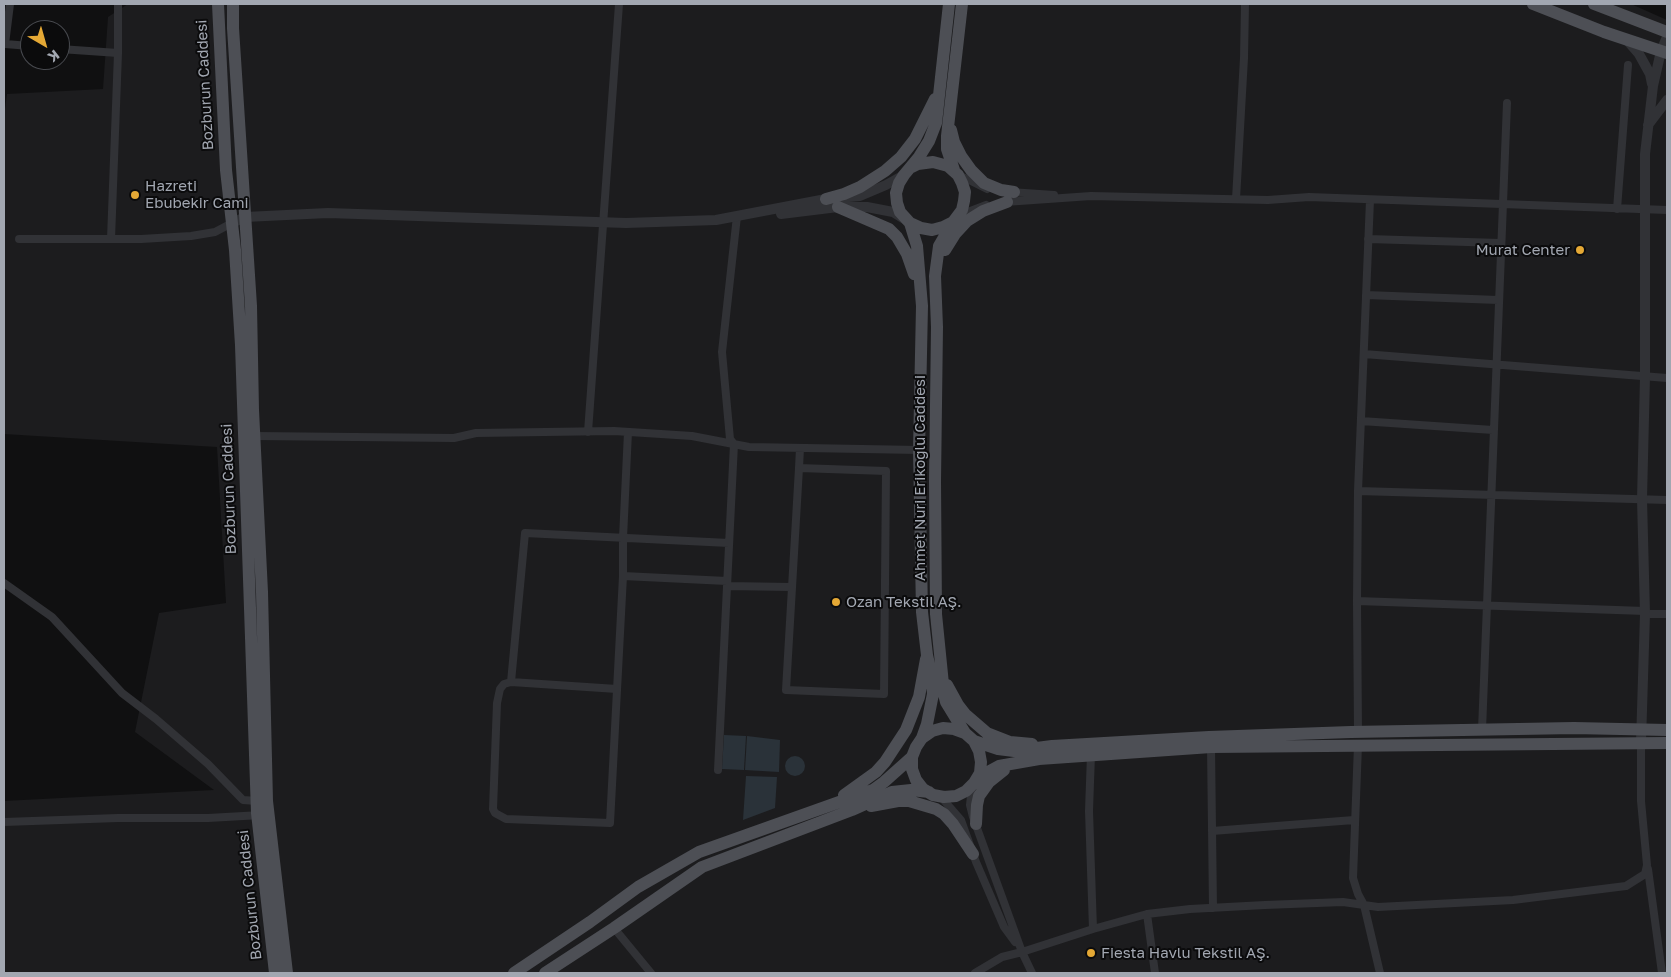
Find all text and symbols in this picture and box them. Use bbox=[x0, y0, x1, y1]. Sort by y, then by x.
street label: Bozburun Caddesi bbox=[193, 19, 217, 151]
north arrow bbox=[20, 20, 70, 70]
text: K bbox=[45, 47, 63, 66]
place label: Hazreti Ebubekir Cami bbox=[145, 177, 248, 212]
marker: Hazreti Ebubekir Cami bbox=[129, 189, 141, 201]
place label: Murat Center bbox=[1476, 241, 1570, 259]
marker: Murat Center bbox=[1574, 244, 1586, 256]
street label: Ahmet Nuri Erikoğlu Caddesi bbox=[911, 375, 929, 581]
street label: Bozburun Caddesi bbox=[218, 423, 240, 555]
place label: Ozan Tekstil AŞ. bbox=[846, 593, 962, 611]
marker: Ozan Tekstil AŞ. bbox=[830, 596, 842, 608]
street label: Bozburun Caddesi bbox=[234, 829, 266, 961]
place label: Fiesta Havlu Tekstil AŞ. bbox=[1101, 944, 1270, 962]
marker: Fiesta Havlu Tekstil AŞ. bbox=[1085, 947, 1097, 959]

